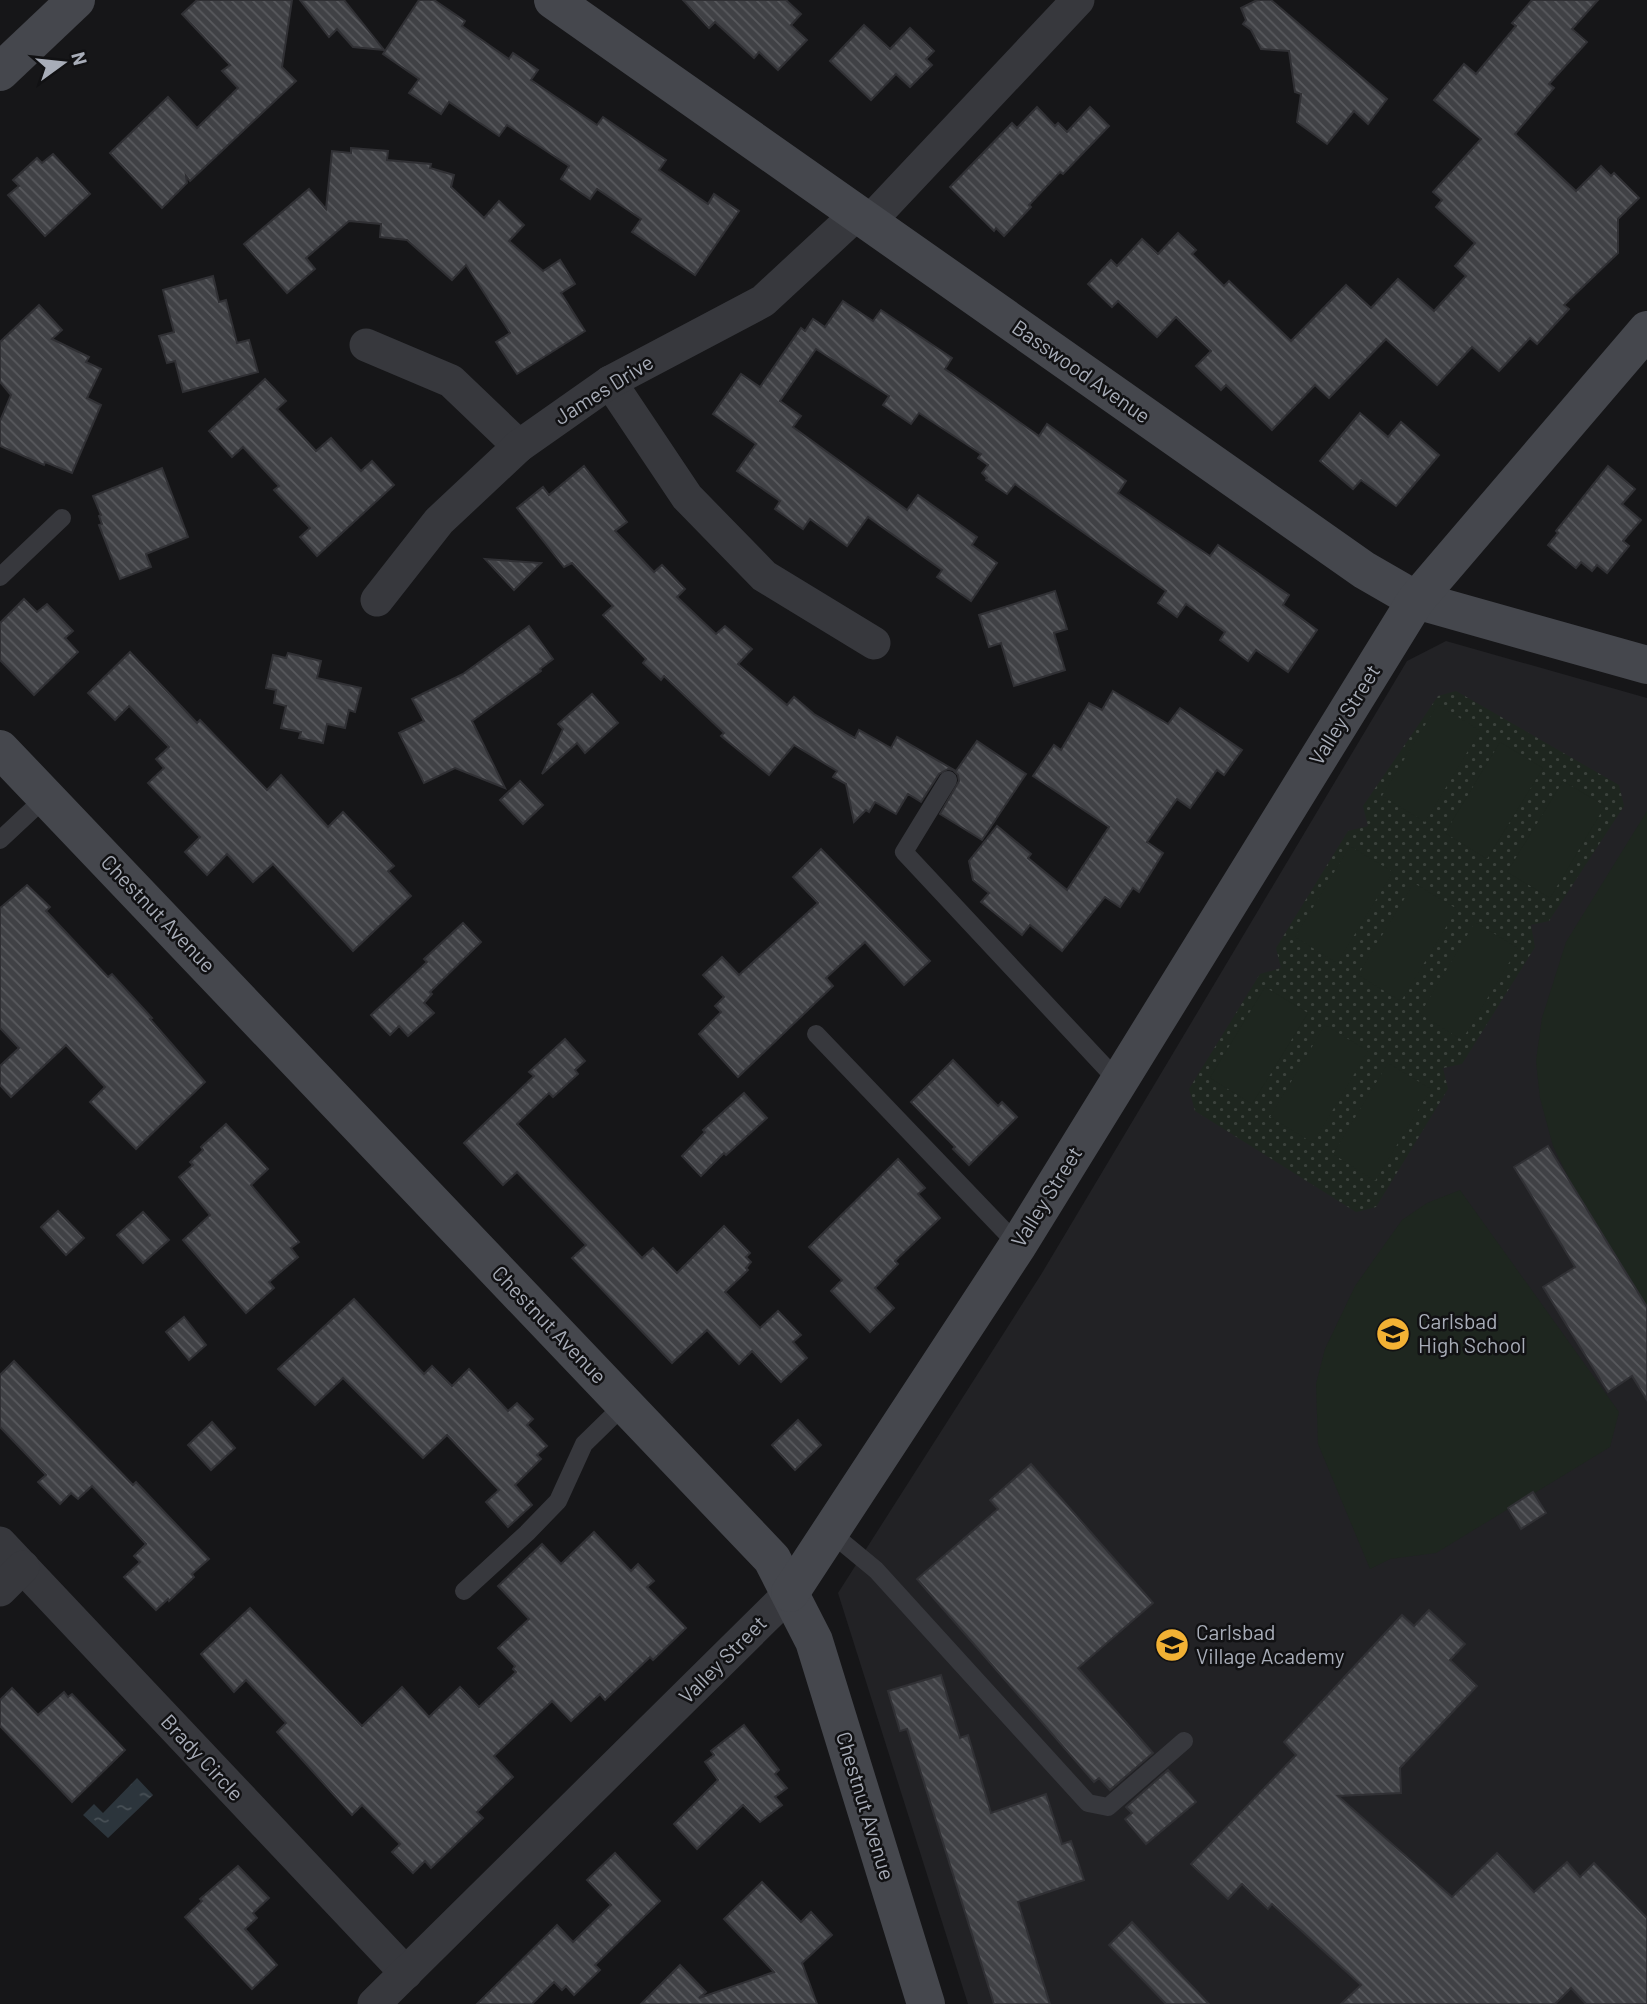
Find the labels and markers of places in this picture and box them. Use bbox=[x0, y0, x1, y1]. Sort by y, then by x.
place label: Carlsbad High School bbox=[1418, 1308, 1526, 1357]
school or university icon: Carlsbad High School bbox=[1374, 1315, 1412, 1353]
place label: Carlsbad Village Academy bbox=[1196, 1619, 1345, 1668]
school or university icon: Carlsbad Village Academy bbox=[1153, 1626, 1191, 1664]

